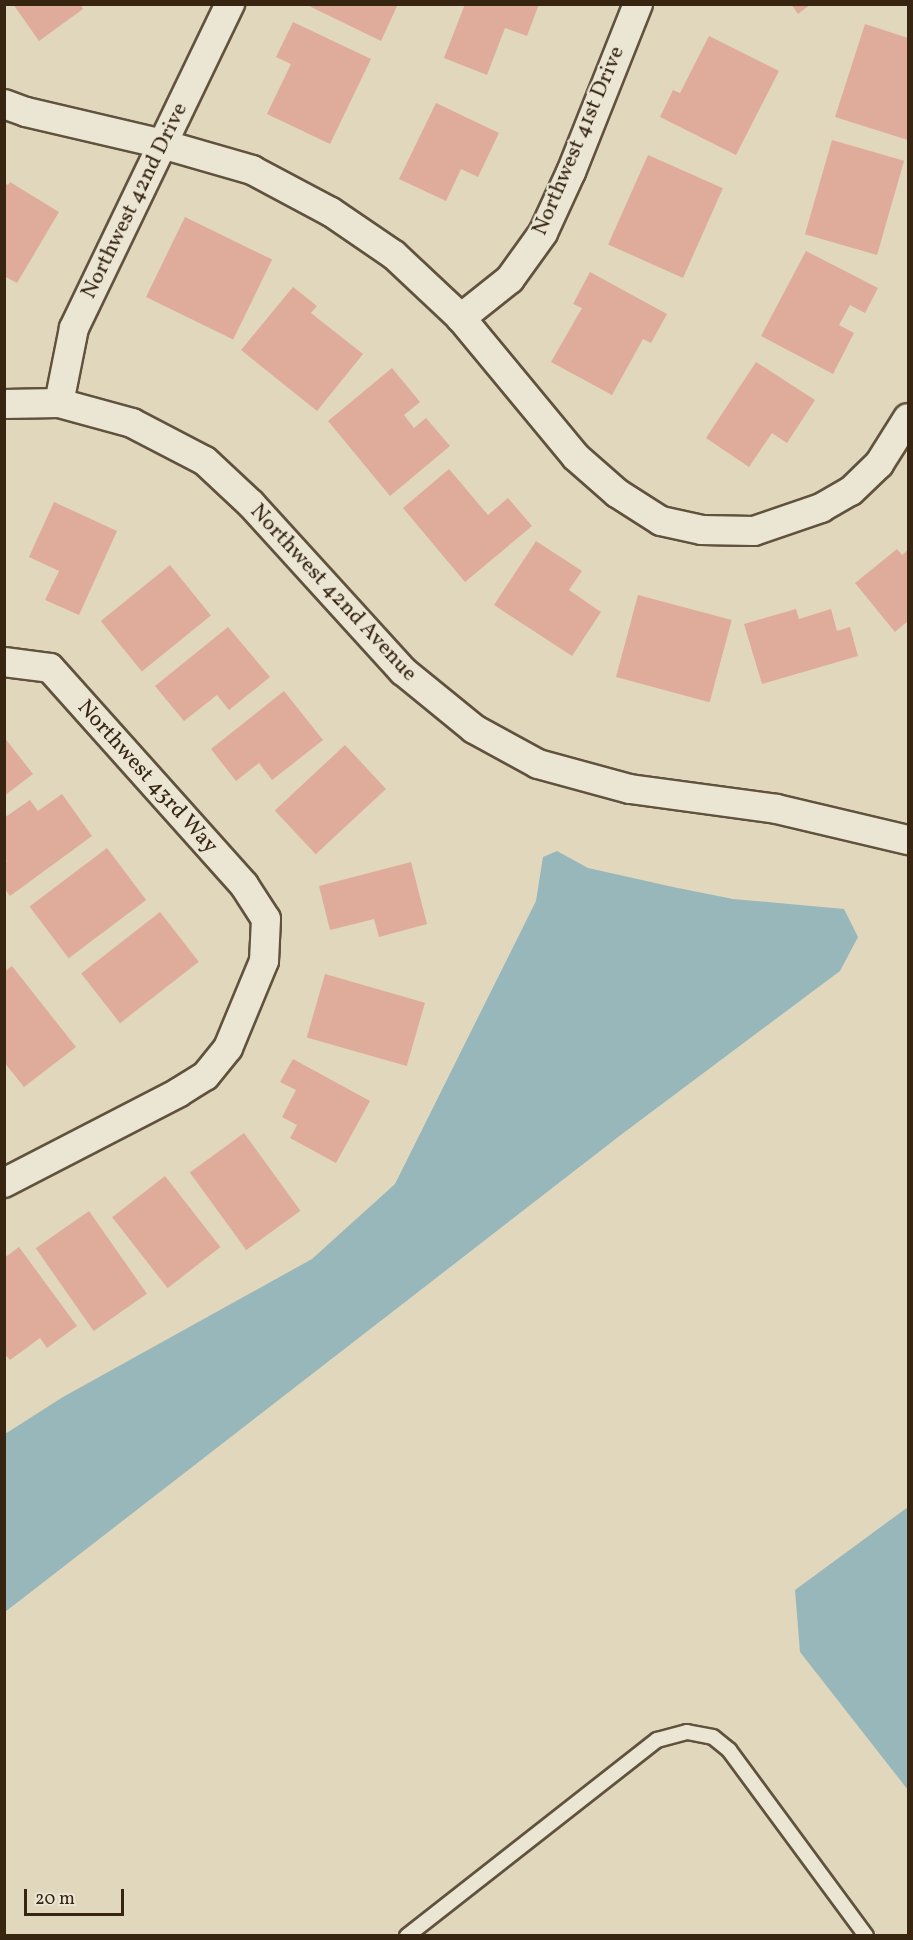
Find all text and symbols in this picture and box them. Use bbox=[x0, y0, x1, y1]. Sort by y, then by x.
street label: Northwest 41st Drive bbox=[527, 42, 631, 240]
street label: Northwest 42nd Drive bbox=[76, 99, 194, 303]
street label: Northwest 42nd Avenue bbox=[244, 499, 422, 687]
street label: Northwest 43rd Way bbox=[71, 694, 223, 860]
scale bar bbox=[27, 1877, 128, 1915]
text: 20 m bbox=[35, 1887, 75, 1912]

